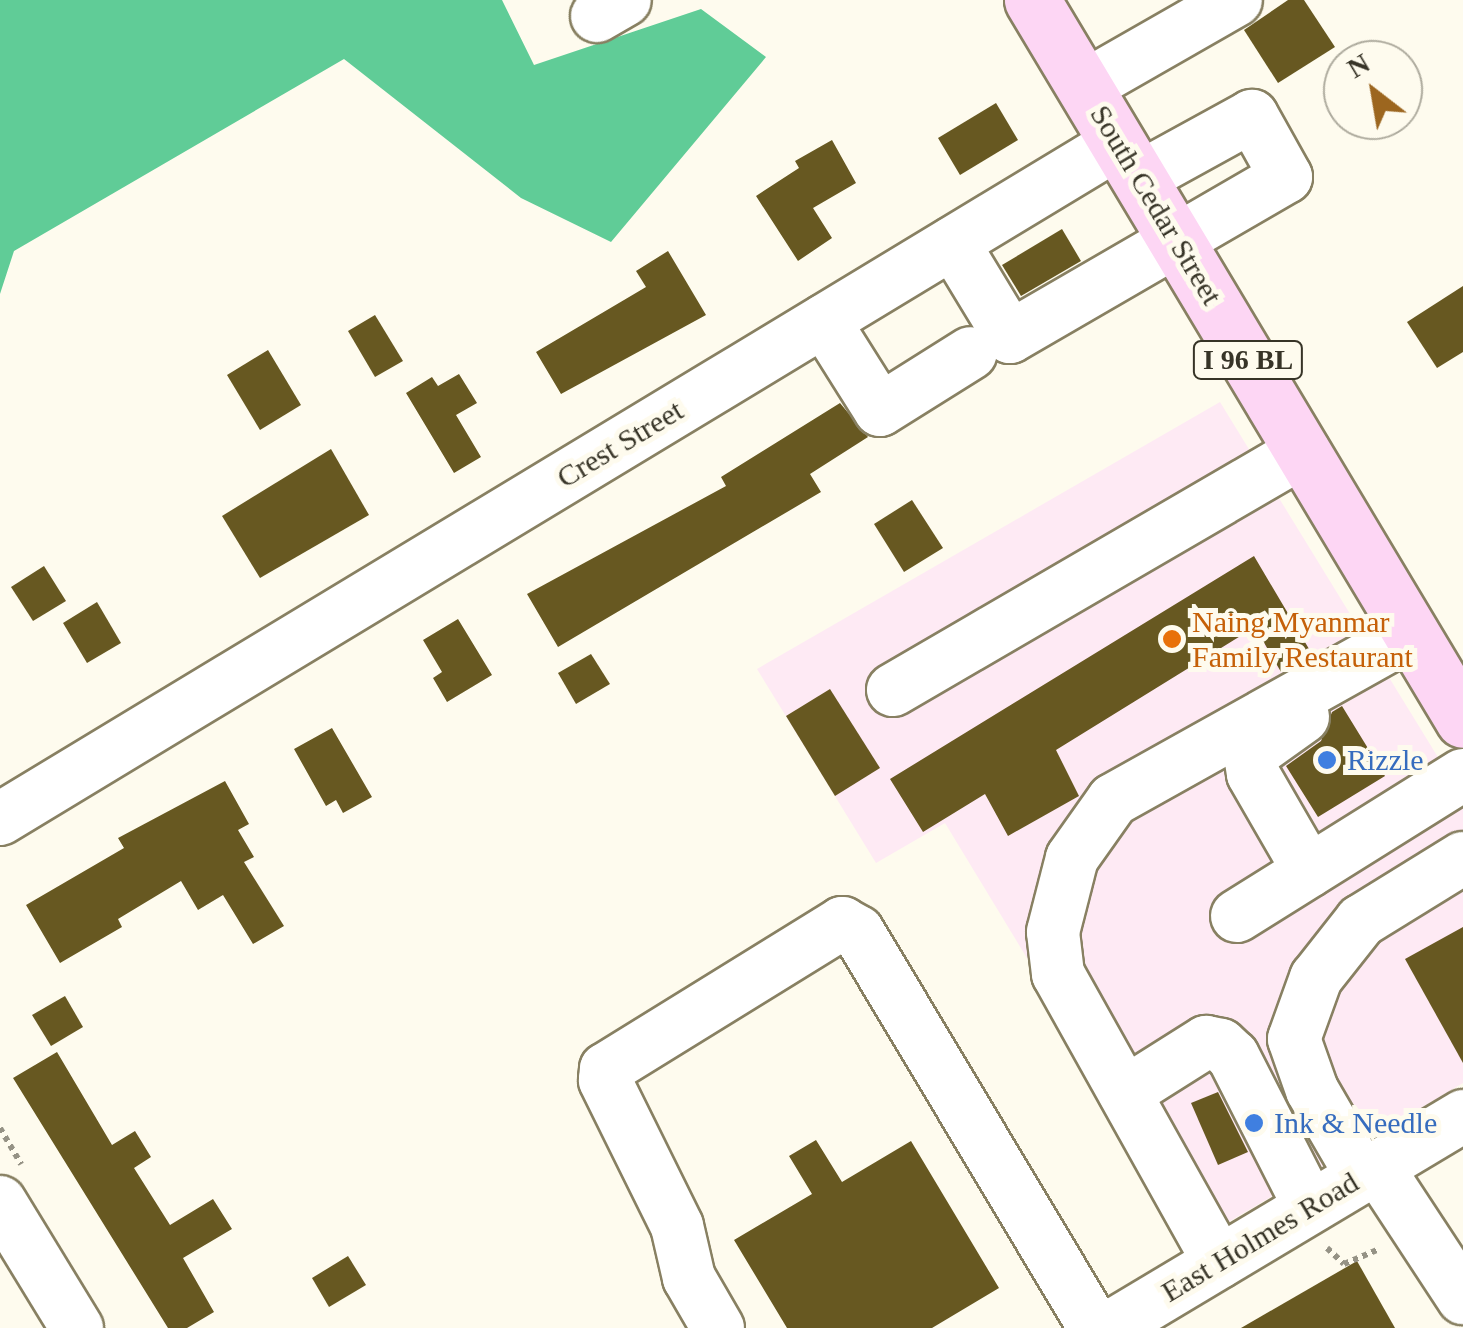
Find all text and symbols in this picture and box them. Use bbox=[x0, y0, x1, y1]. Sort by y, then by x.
north arrow bbox=[1323, 40, 1423, 140]
text: N bbox=[1342, 47, 1375, 84]
street label: South Cedar Street bbox=[1082, 99, 1230, 311]
road number: I 96 BL bbox=[1190, 337, 1306, 383]
street label: Crest Street bbox=[550, 392, 690, 496]
place label: Naing Myanmar Family Restaurant bbox=[1192, 604, 1413, 674]
marker: Naing Myanmar Family Restaurant bbox=[1161, 628, 1183, 650]
place label: Rizzle bbox=[1347, 742, 1424, 778]
marker: Rizzle bbox=[1316, 749, 1338, 771]
place label: Ink & Needle bbox=[1274, 1105, 1437, 1141]
marker: Ink & Needle bbox=[1243, 1112, 1265, 1134]
street label: East Holmes Road bbox=[1155, 1164, 1365, 1310]

